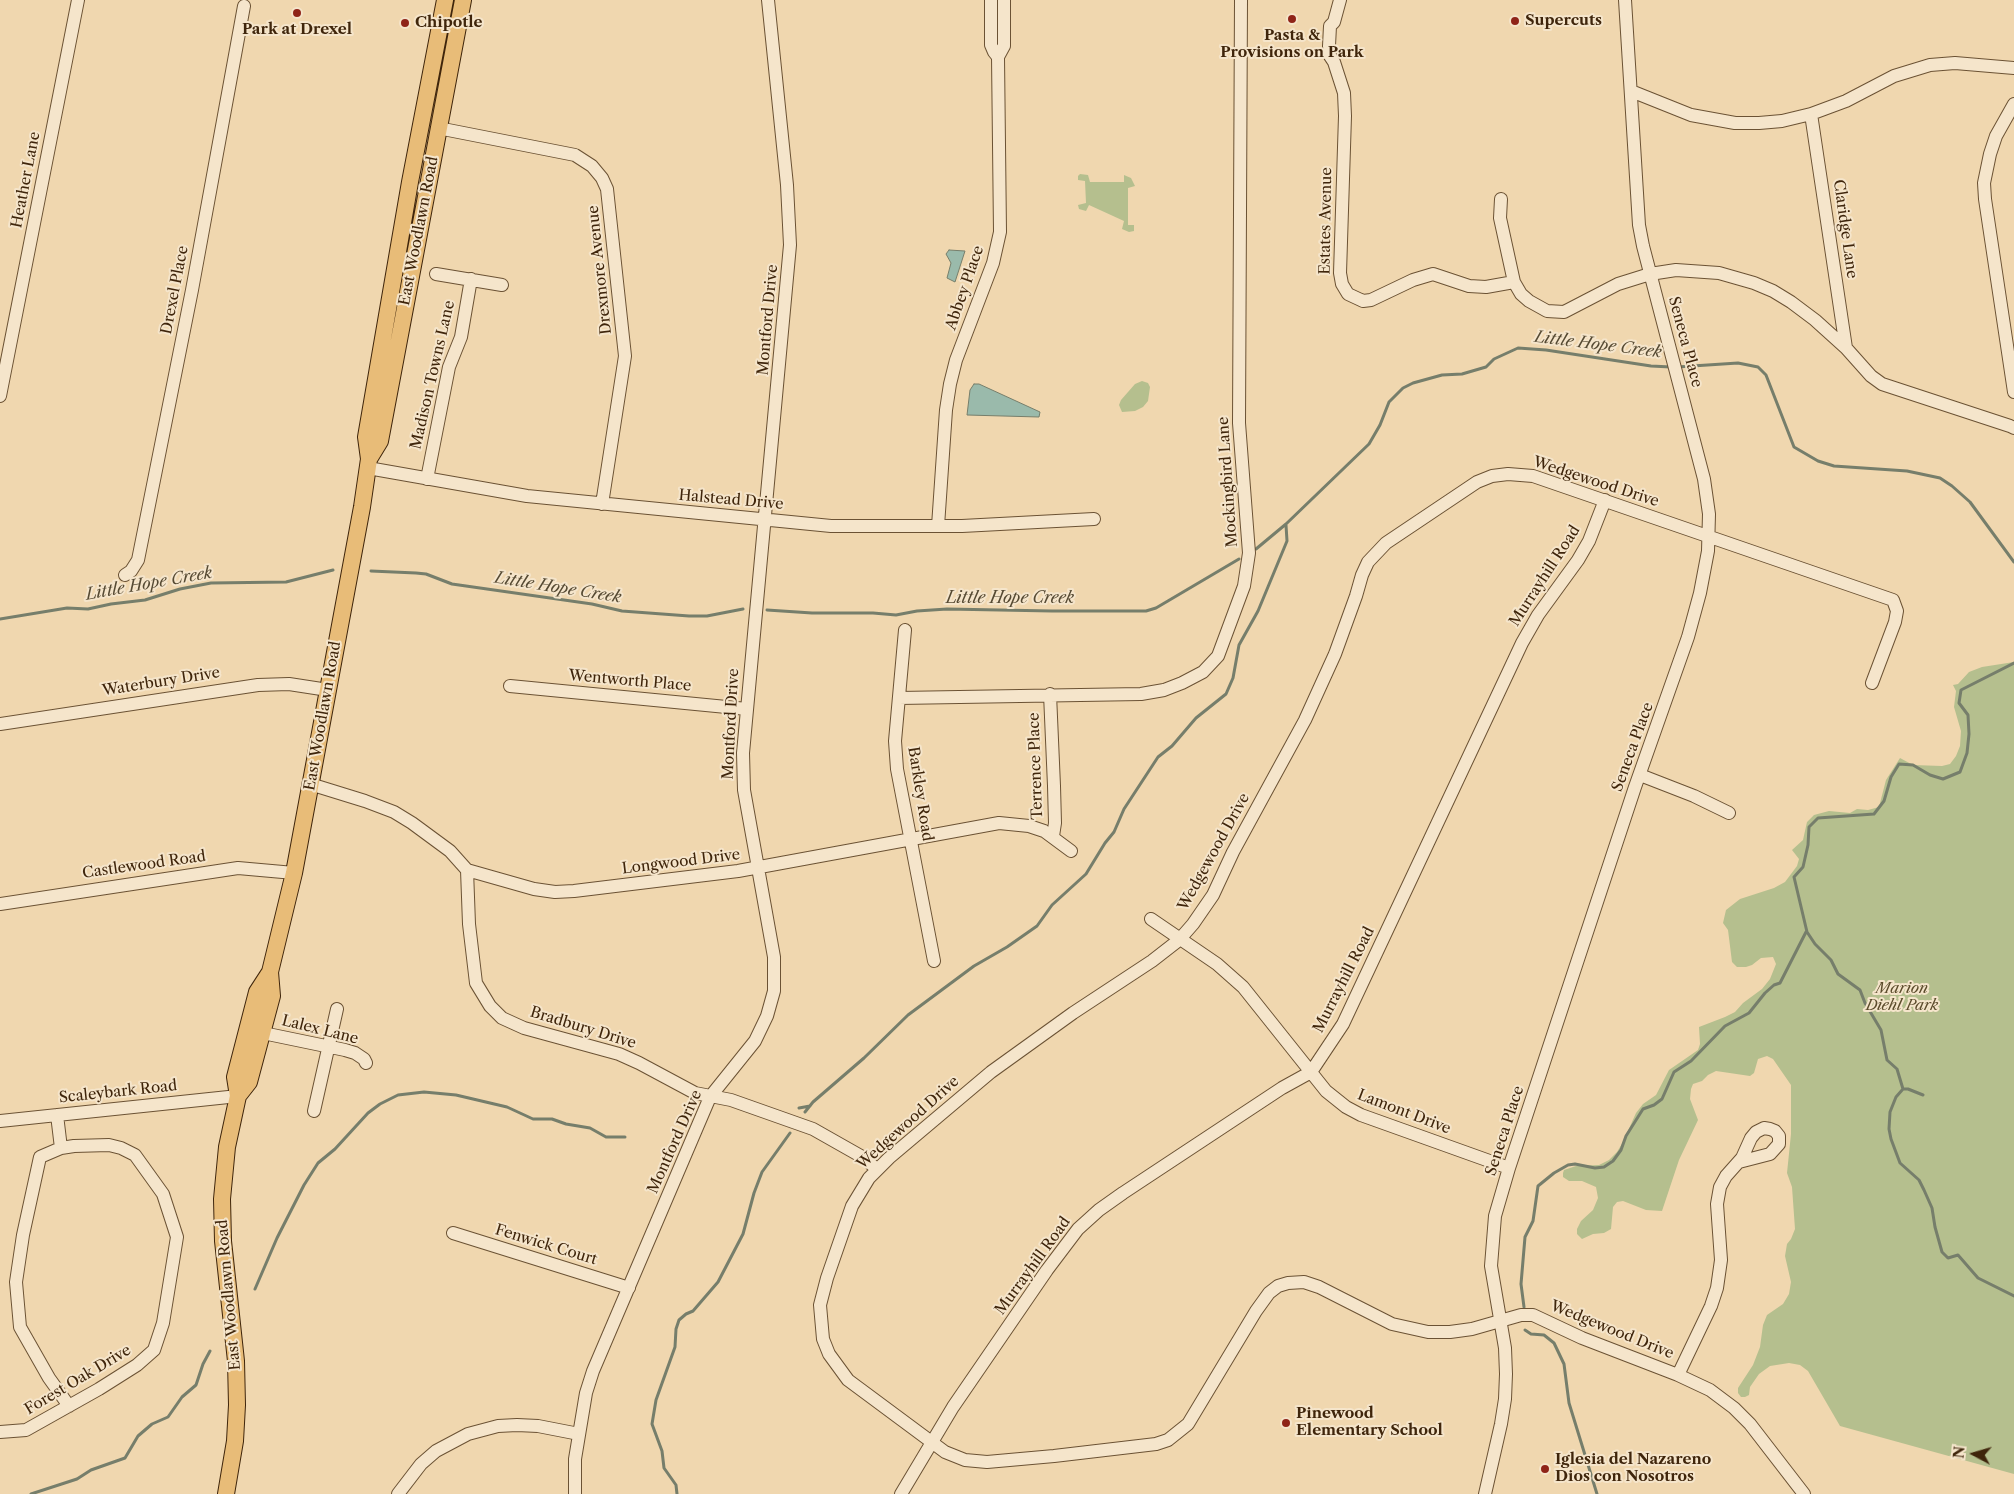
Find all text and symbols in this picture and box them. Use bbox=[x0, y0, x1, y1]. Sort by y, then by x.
marker: Park at Drexel bbox=[291, 7, 303, 19]
place label: Supercuts bbox=[1525, 12, 1602, 30]
marker: Pasta & Provisions on Park bbox=[1286, 13, 1298, 25]
place label: Chipotle bbox=[415, 14, 483, 32]
marker: Supercuts bbox=[1509, 15, 1521, 27]
marker: Chipotle bbox=[399, 17, 411, 29]
place label: Park at Drexel bbox=[242, 21, 352, 39]
place label: Pasta & Provisions on Park bbox=[1220, 27, 1364, 62]
street label: Heather Lane bbox=[8, 130, 44, 230]
street label: East Woodlawn Road bbox=[396, 155, 442, 307]
street label: Estates Avenue bbox=[1316, 167, 1336, 275]
street label: Claridge Lane bbox=[1829, 178, 1861, 280]
street label: Drexmore Avenue bbox=[584, 205, 616, 335]
street label: Abbey Place bbox=[942, 243, 988, 333]
street label: Drexel Place bbox=[158, 244, 192, 336]
street label: Montford Drive bbox=[754, 264, 782, 376]
street label: Seneca Place bbox=[1664, 295, 1706, 389]
street label: Madison Towns Lane bbox=[407, 299, 459, 451]
water label: Little Hope Creek bbox=[1533, 328, 1663, 362]
street label: Mockingbird Lane bbox=[1214, 416, 1242, 548]
street label: Wedgewood Drive bbox=[1531, 453, 1661, 511]
street label: Halstead Drive bbox=[678, 486, 784, 514]
street label: Murrayhill Road bbox=[1506, 522, 1584, 630]
water label: Little Hope Creek bbox=[84, 563, 214, 605]
water label: Little Hope Creek bbox=[493, 569, 623, 607]
water label: Little Hope Creek bbox=[946, 588, 1074, 608]
street label: East Woodlawn Road bbox=[301, 640, 345, 792]
street label: Waterbury Drive bbox=[101, 664, 221, 700]
street label: Wentworth Place bbox=[568, 667, 692, 695]
street label: Montford Drive bbox=[719, 668, 743, 780]
street label: Seneca Place bbox=[1609, 700, 1657, 794]
street label: Terrence Place bbox=[1025, 712, 1047, 820]
street label: Barkley Road bbox=[904, 745, 936, 843]
street label: Wedgewood Drive bbox=[1174, 790, 1254, 914]
street label: Longwood Drive bbox=[621, 846, 741, 878]
street label: Castlewood Road bbox=[81, 847, 207, 883]
street label: Murrayhill Road bbox=[1310, 924, 1378, 1036]
park label: Marion Diehl Park bbox=[1866, 980, 1938, 1015]
street label: Bradbury Drive bbox=[528, 1003, 638, 1053]
street label: Lalex Lane bbox=[280, 1012, 360, 1048]
street label: Wedgewood Drive bbox=[853, 1072, 963, 1174]
street label: Scaleybark Road bbox=[58, 1077, 178, 1107]
street label: Seneca Place bbox=[1482, 1084, 1528, 1178]
street label: Lamont Drive bbox=[1355, 1086, 1453, 1138]
street label: Montford Drive bbox=[644, 1088, 706, 1196]
street label: Murrayhill Road bbox=[991, 1214, 1075, 1318]
street label: East Woodlawn Road bbox=[213, 1219, 245, 1371]
street label: Fenwick Court bbox=[493, 1221, 599, 1269]
street label: Wedgewood Drive bbox=[1548, 1297, 1676, 1363]
street label: Forest Oak Drive bbox=[22, 1341, 134, 1419]
place label: Pinewood Elementary School bbox=[1296, 1405, 1443, 1440]
marker: Pinewood Elementary School bbox=[1280, 1417, 1292, 1429]
north arrow bbox=[1949, 1429, 1999, 1479]
text: N bbox=[1949, 1445, 1969, 1459]
place label: Iglesia del Nazareno Dios con Nosotros bbox=[1555, 1451, 1711, 1486]
marker: Iglesia del Nazareno Dios con Nosotros bbox=[1539, 1463, 1551, 1475]

